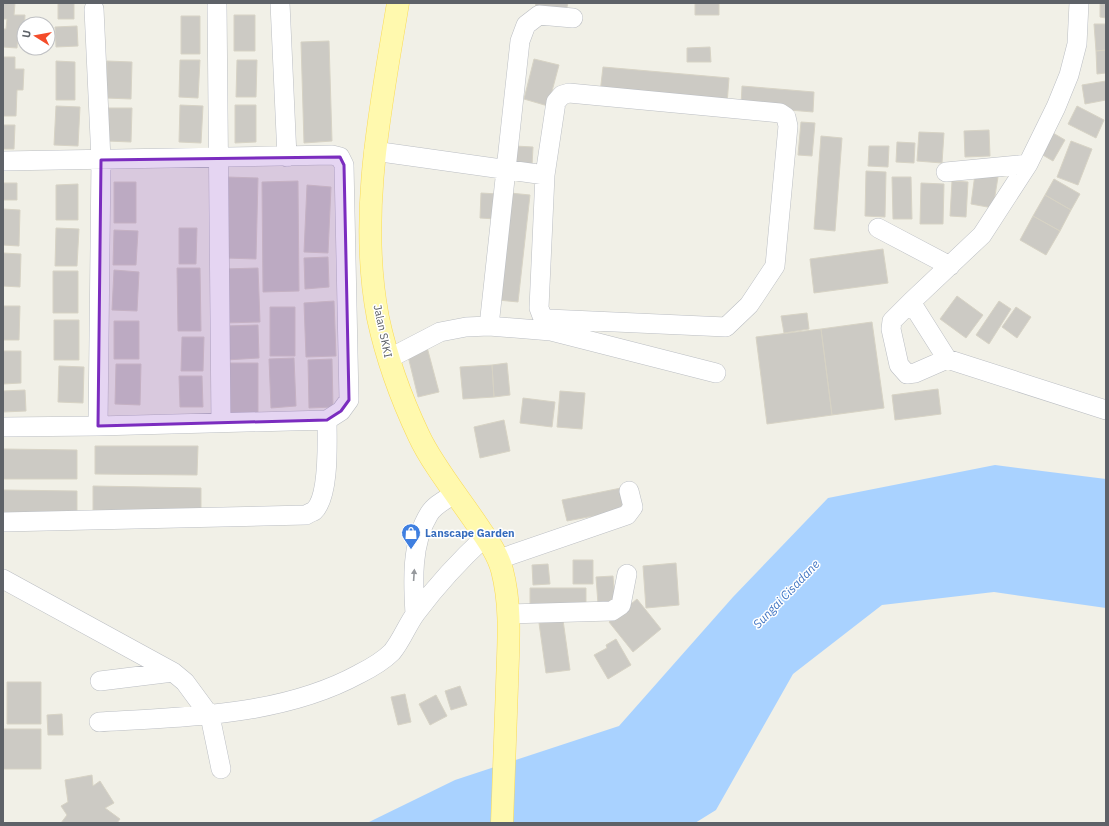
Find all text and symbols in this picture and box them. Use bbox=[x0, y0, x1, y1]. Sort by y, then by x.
north arrow bbox=[16, 16, 56, 56]
text: U bbox=[19, 29, 34, 39]
street label: Jalan SKKI bbox=[371, 303, 395, 359]
shop icon: Lanscape Garden bbox=[400, 522, 422, 550]
place label: Lanscape Garden bbox=[425, 526, 515, 540]
water label: Sungai Cisadane bbox=[750, 557, 822, 631]
one-way arrow bbox=[410, 569, 417, 581]

